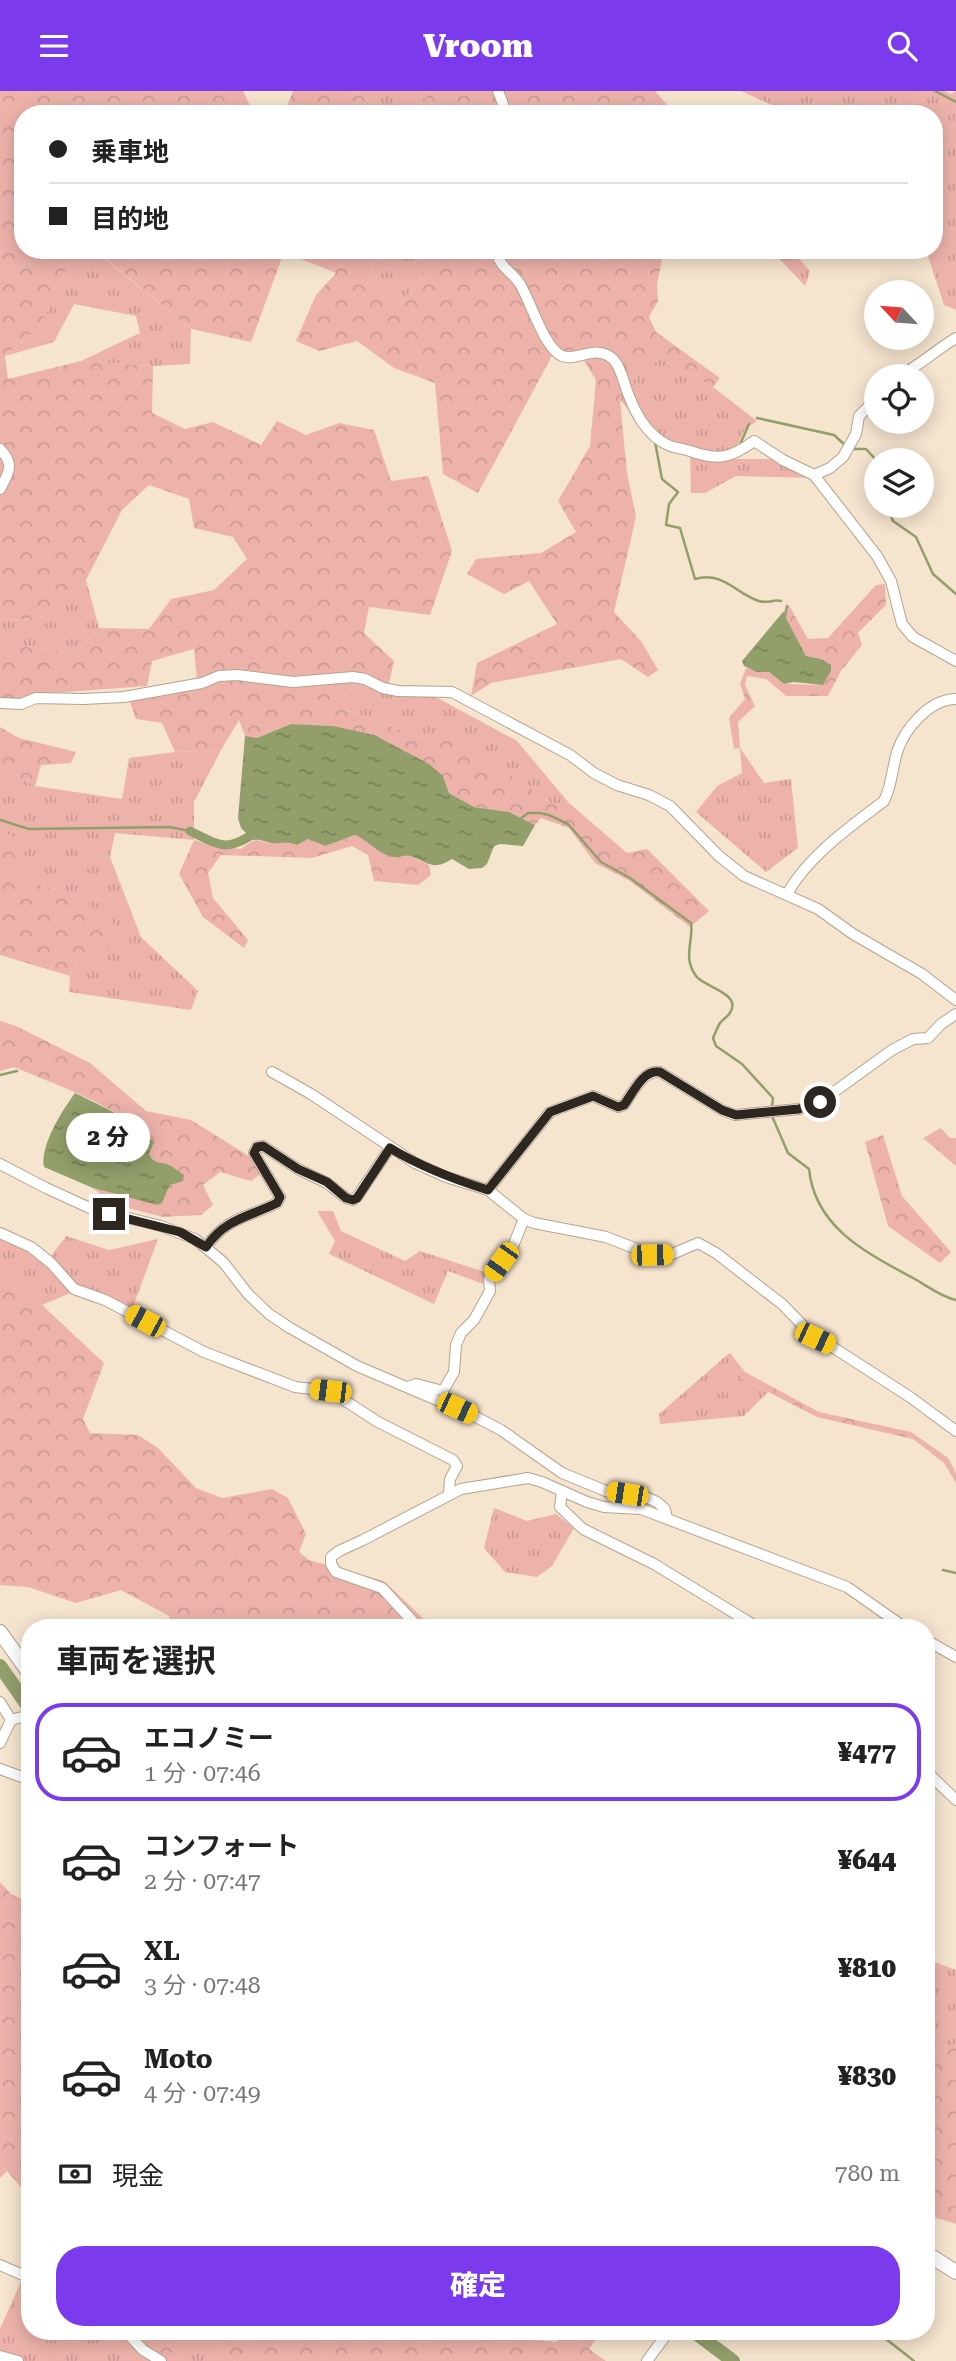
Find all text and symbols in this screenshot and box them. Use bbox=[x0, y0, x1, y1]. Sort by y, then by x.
icon: menu bbox=[35, 27, 73, 65]
text: Vroom bbox=[423, 27, 533, 65]
icon: search bbox=[883, 27, 921, 65]
text: 乗車地 bbox=[91, 137, 169, 167]
text: 目的地 bbox=[91, 204, 169, 234]
north arrow bbox=[864, 280, 934, 350]
map controls bbox=[864, 280, 934, 518]
button: locate bbox=[864, 364, 934, 434]
button: layers bbox=[864, 448, 934, 518]
route start bbox=[804, 1086, 836, 1118]
callout: 2 分 bbox=[67, 1112, 151, 1161]
text: 2 分 bbox=[87, 1124, 129, 1151]
route end bbox=[93, 1198, 125, 1230]
car bbox=[481, 1239, 522, 1285]
car bbox=[631, 1244, 674, 1266]
car bbox=[122, 1302, 169, 1340]
car bbox=[792, 1320, 839, 1356]
car bbox=[308, 1378, 353, 1404]
car bbox=[434, 1390, 481, 1426]
car bbox=[605, 1480, 650, 1508]
text: 車両を選択 bbox=[56, 1642, 216, 1680]
icon: car bbox=[60, 1721, 123, 1784]
text: エコノミー bbox=[144, 1723, 274, 1753]
text: ¥477 bbox=[838, 1737, 896, 1767]
text: 1 分 · 07:46 bbox=[144, 1760, 261, 1787]
icon: car bbox=[60, 1829, 123, 1892]
text: コンフォート bbox=[144, 1831, 299, 1861]
text: ¥644 bbox=[838, 1845, 896, 1875]
text: 2 分 · 07:47 bbox=[144, 1868, 261, 1895]
text: XL bbox=[144, 1936, 180, 1966]
icon: car bbox=[60, 1937, 123, 2000]
text: ¥810 bbox=[838, 1953, 896, 1983]
text: 3 分 · 07:48 bbox=[144, 1972, 261, 1999]
text: Moto bbox=[144, 2044, 213, 2074]
icon: car bbox=[60, 2045, 123, 2108]
text: ¥830 bbox=[838, 2061, 896, 2091]
text: 4 分 · 07:49 bbox=[144, 2080, 261, 2107]
icon: cash bbox=[56, 2155, 94, 2193]
text: 780 m bbox=[835, 2160, 900, 2187]
text: 現金 bbox=[112, 2161, 164, 2191]
button: 確定 bbox=[56, 2246, 900, 2326]

